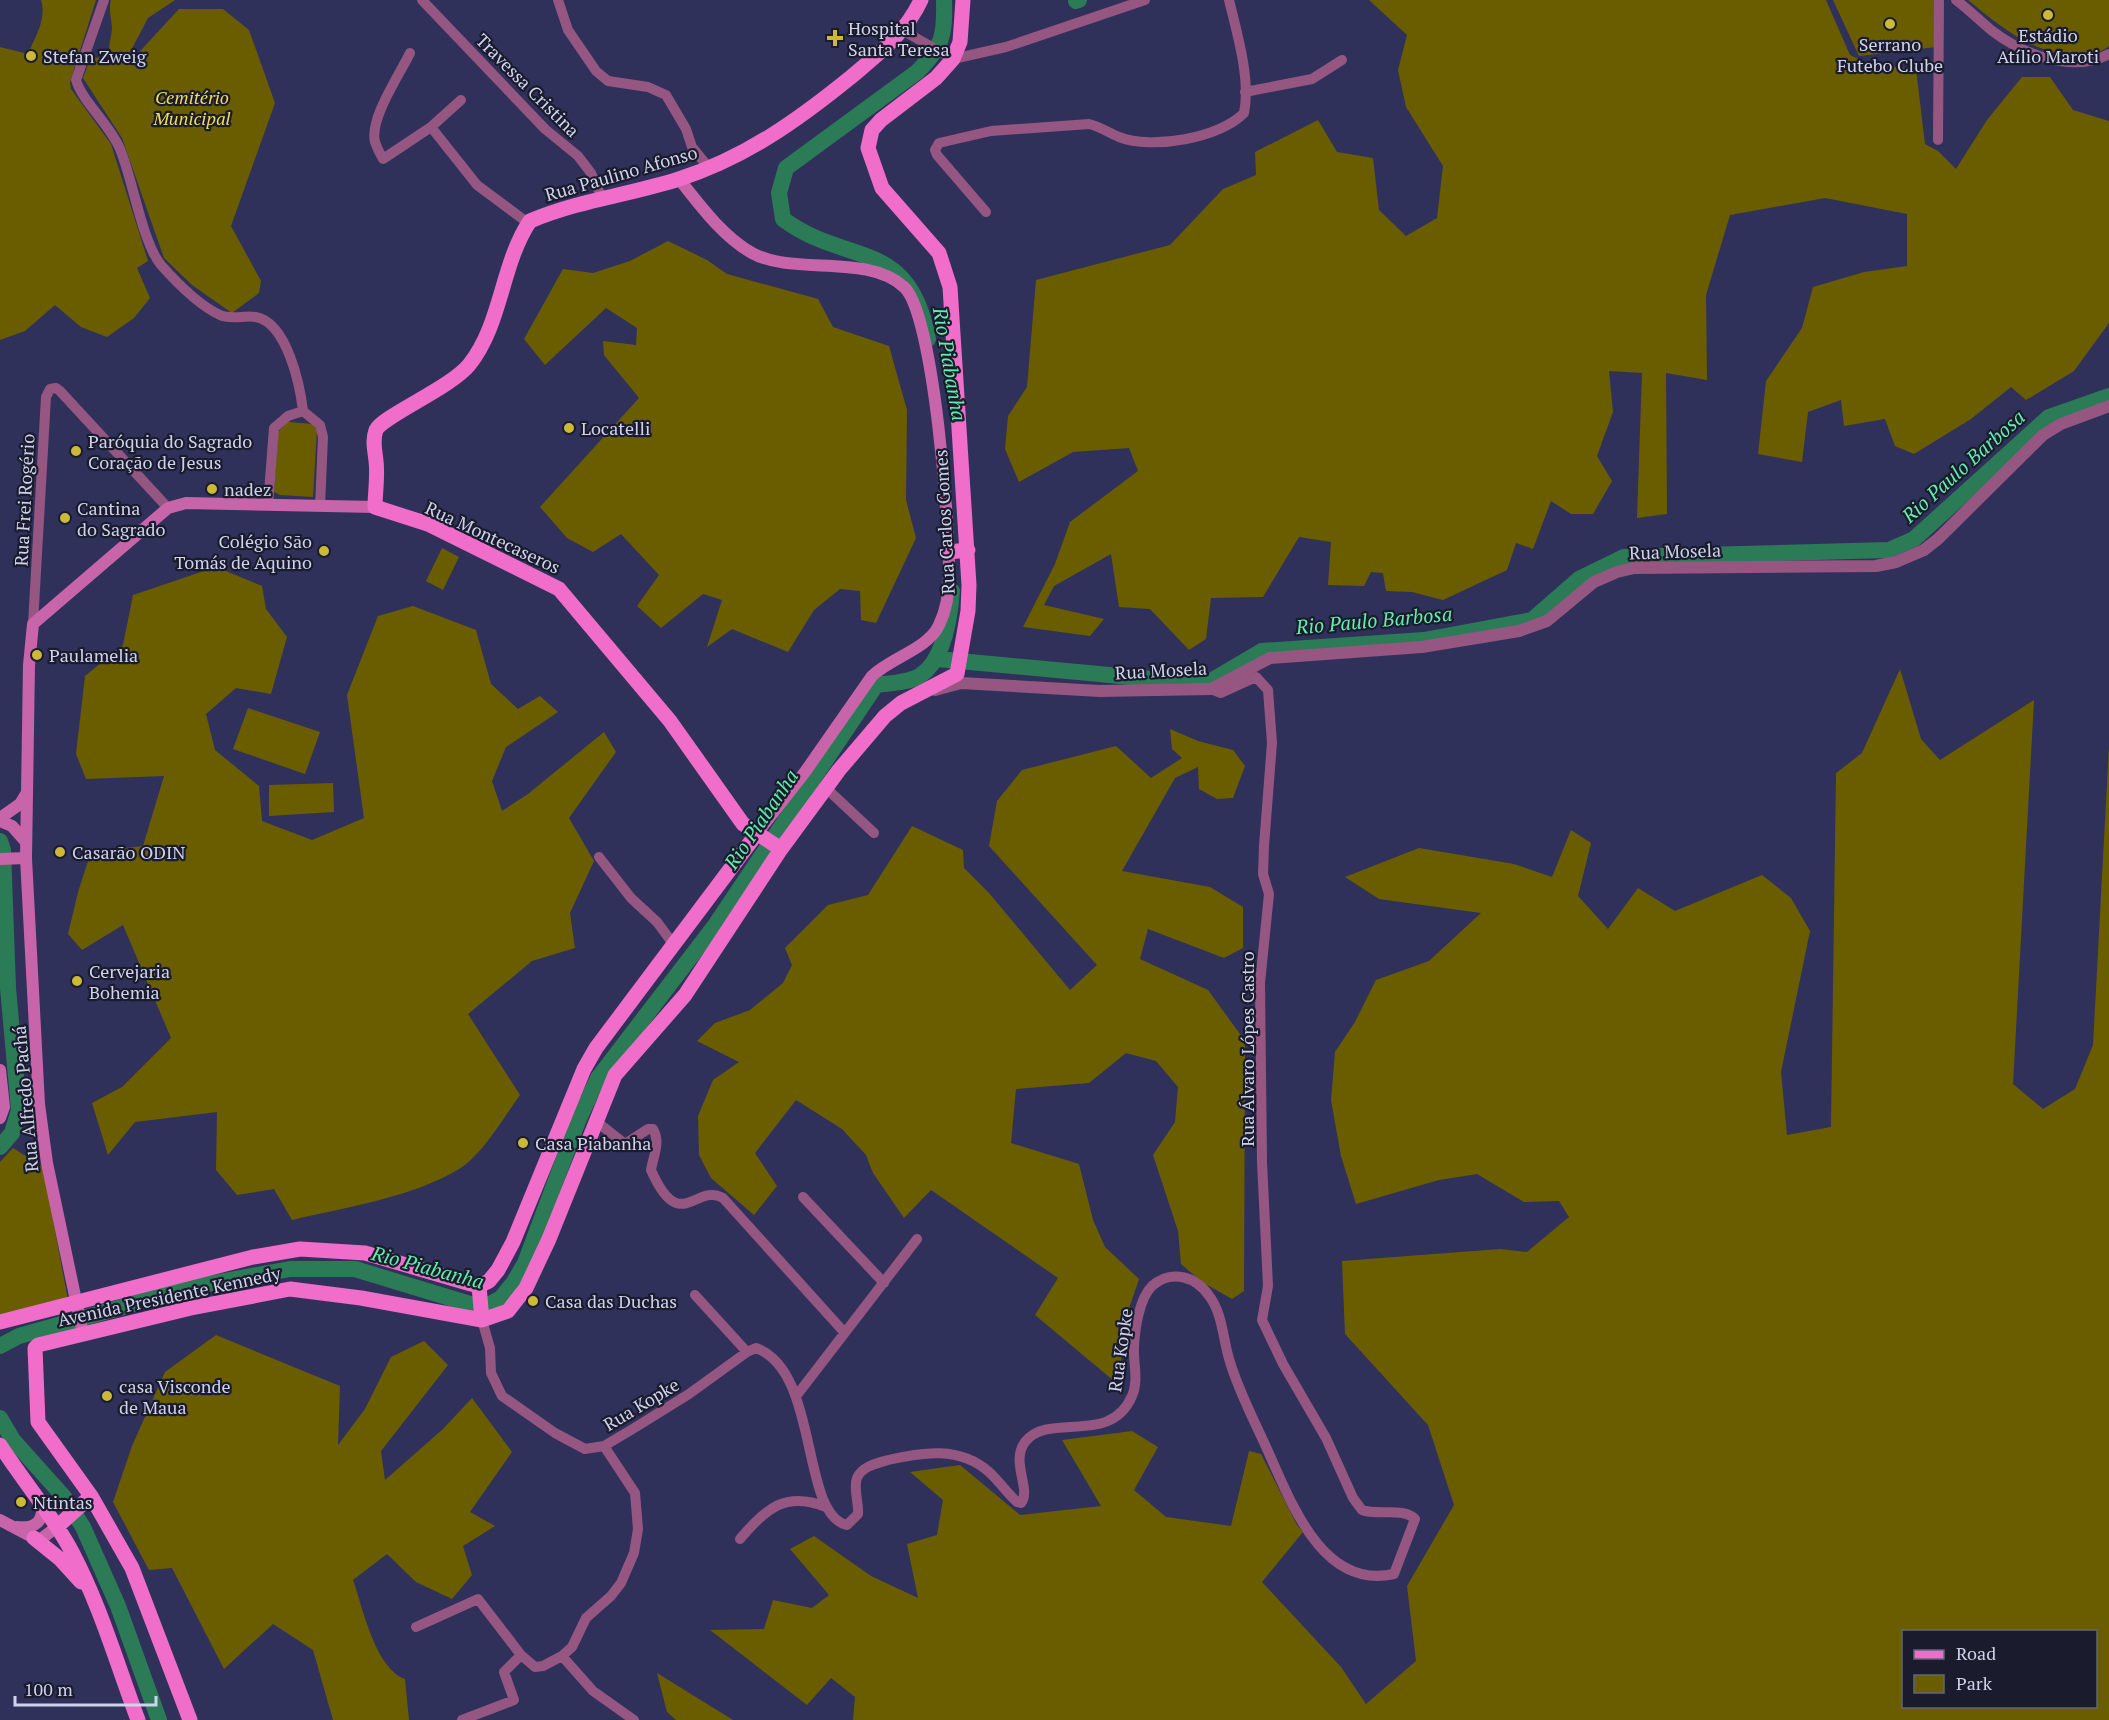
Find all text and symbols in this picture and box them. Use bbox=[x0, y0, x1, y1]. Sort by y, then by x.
marker: Estádio Atílio Maroti bbox=[2041, 8, 2055, 22]
place label: Hospital Santa Teresa bbox=[848, 16, 949, 61]
marker: Serrano Futebo Clube bbox=[1883, 17, 1897, 31]
place label: Estádio Atílio Maroti bbox=[1997, 23, 2099, 68]
street label: Travessa Cristina bbox=[471, 28, 585, 142]
marker: Hospital Santa Teresa bbox=[826, 29, 844, 47]
place label: Serrano Futebo Clube bbox=[1837, 32, 1943, 77]
place label: Stefan Zweig bbox=[43, 44, 147, 68]
marker: Stefan Zweig bbox=[24, 49, 38, 63]
park label: Cemitério Municipal bbox=[152, 85, 231, 130]
street label: Rua Paulino Afonso bbox=[542, 140, 700, 206]
water label: Rio Piabanha bbox=[927, 304, 973, 423]
water label: Rio Paulo Barbosa bbox=[1895, 403, 2030, 529]
place label: Locatelli bbox=[581, 416, 650, 440]
marker: Locatelli bbox=[562, 421, 576, 435]
place label: Paróquia do Sagrado Coração de Jesus bbox=[88, 429, 252, 474]
street label: Rua Frei Rogério bbox=[9, 433, 39, 567]
marker: Paróquia do Sagrado Coração de Jesus bbox=[69, 444, 83, 458]
street label: Rua Carlos Gomes bbox=[928, 449, 960, 595]
place label: nadez bbox=[224, 477, 271, 501]
marker: nadez bbox=[205, 482, 219, 496]
street label: Rua Montecaseros bbox=[422, 495, 564, 579]
place label: Cantina do Sagrado bbox=[77, 496, 166, 541]
marker: Cantina do Sagrado bbox=[58, 511, 72, 525]
place label: Colégio São Tomás de Aquino bbox=[174, 529, 312, 574]
street label: Rua Mosela bbox=[1629, 537, 1721, 565]
marker: Colégio São Tomás de Aquino bbox=[317, 544, 331, 558]
water label: Rio Paulo Barbosa bbox=[1294, 600, 1453, 640]
place label: Paulamelia bbox=[49, 643, 138, 667]
marker: Paulamelia bbox=[30, 648, 44, 662]
street label: Rua Mosela bbox=[1114, 656, 1208, 684]
water label: Rio Piabanha bbox=[717, 764, 804, 875]
place label: Casarão ODIN bbox=[72, 840, 185, 864]
marker: Casarão ODIN bbox=[53, 845, 67, 859]
street label: Rua Álvaro Lópes Castro bbox=[1235, 951, 1259, 1147]
place label: Cervejaria Bohemia bbox=[89, 959, 170, 1004]
marker: Cervejaria Bohemia bbox=[70, 974, 84, 988]
street label: Rua Alfredo Pachá bbox=[7, 1025, 43, 1173]
place label: Casa Piabanha bbox=[535, 1131, 651, 1155]
marker: Casa Piabanha bbox=[516, 1136, 530, 1150]
water label: Rio Piabanha bbox=[368, 1239, 487, 1295]
street label: Avenida Presidente Kennedy bbox=[55, 1260, 284, 1331]
place label: Casa das Duchas bbox=[545, 1289, 677, 1313]
marker: Casa das Duchas bbox=[526, 1294, 540, 1308]
street label: Rua Kopke bbox=[1102, 1307, 1138, 1393]
street label: Rua Kopke bbox=[599, 1372, 683, 1436]
place label: casa Visconde de Maua bbox=[119, 1374, 231, 1419]
marker: casa Visconde de Maua bbox=[100, 1389, 114, 1403]
place label: Ntintas bbox=[33, 1490, 93, 1514]
marker: Ntintas bbox=[14, 1495, 28, 1509]
legend bbox=[1902, 1630, 2097, 1708]
text: Road bbox=[1956, 1641, 1996, 1665]
scale bar bbox=[15, 1669, 156, 1707]
text: Park bbox=[1956, 1671, 1993, 1695]
text: 100 m bbox=[24, 1677, 73, 1701]

